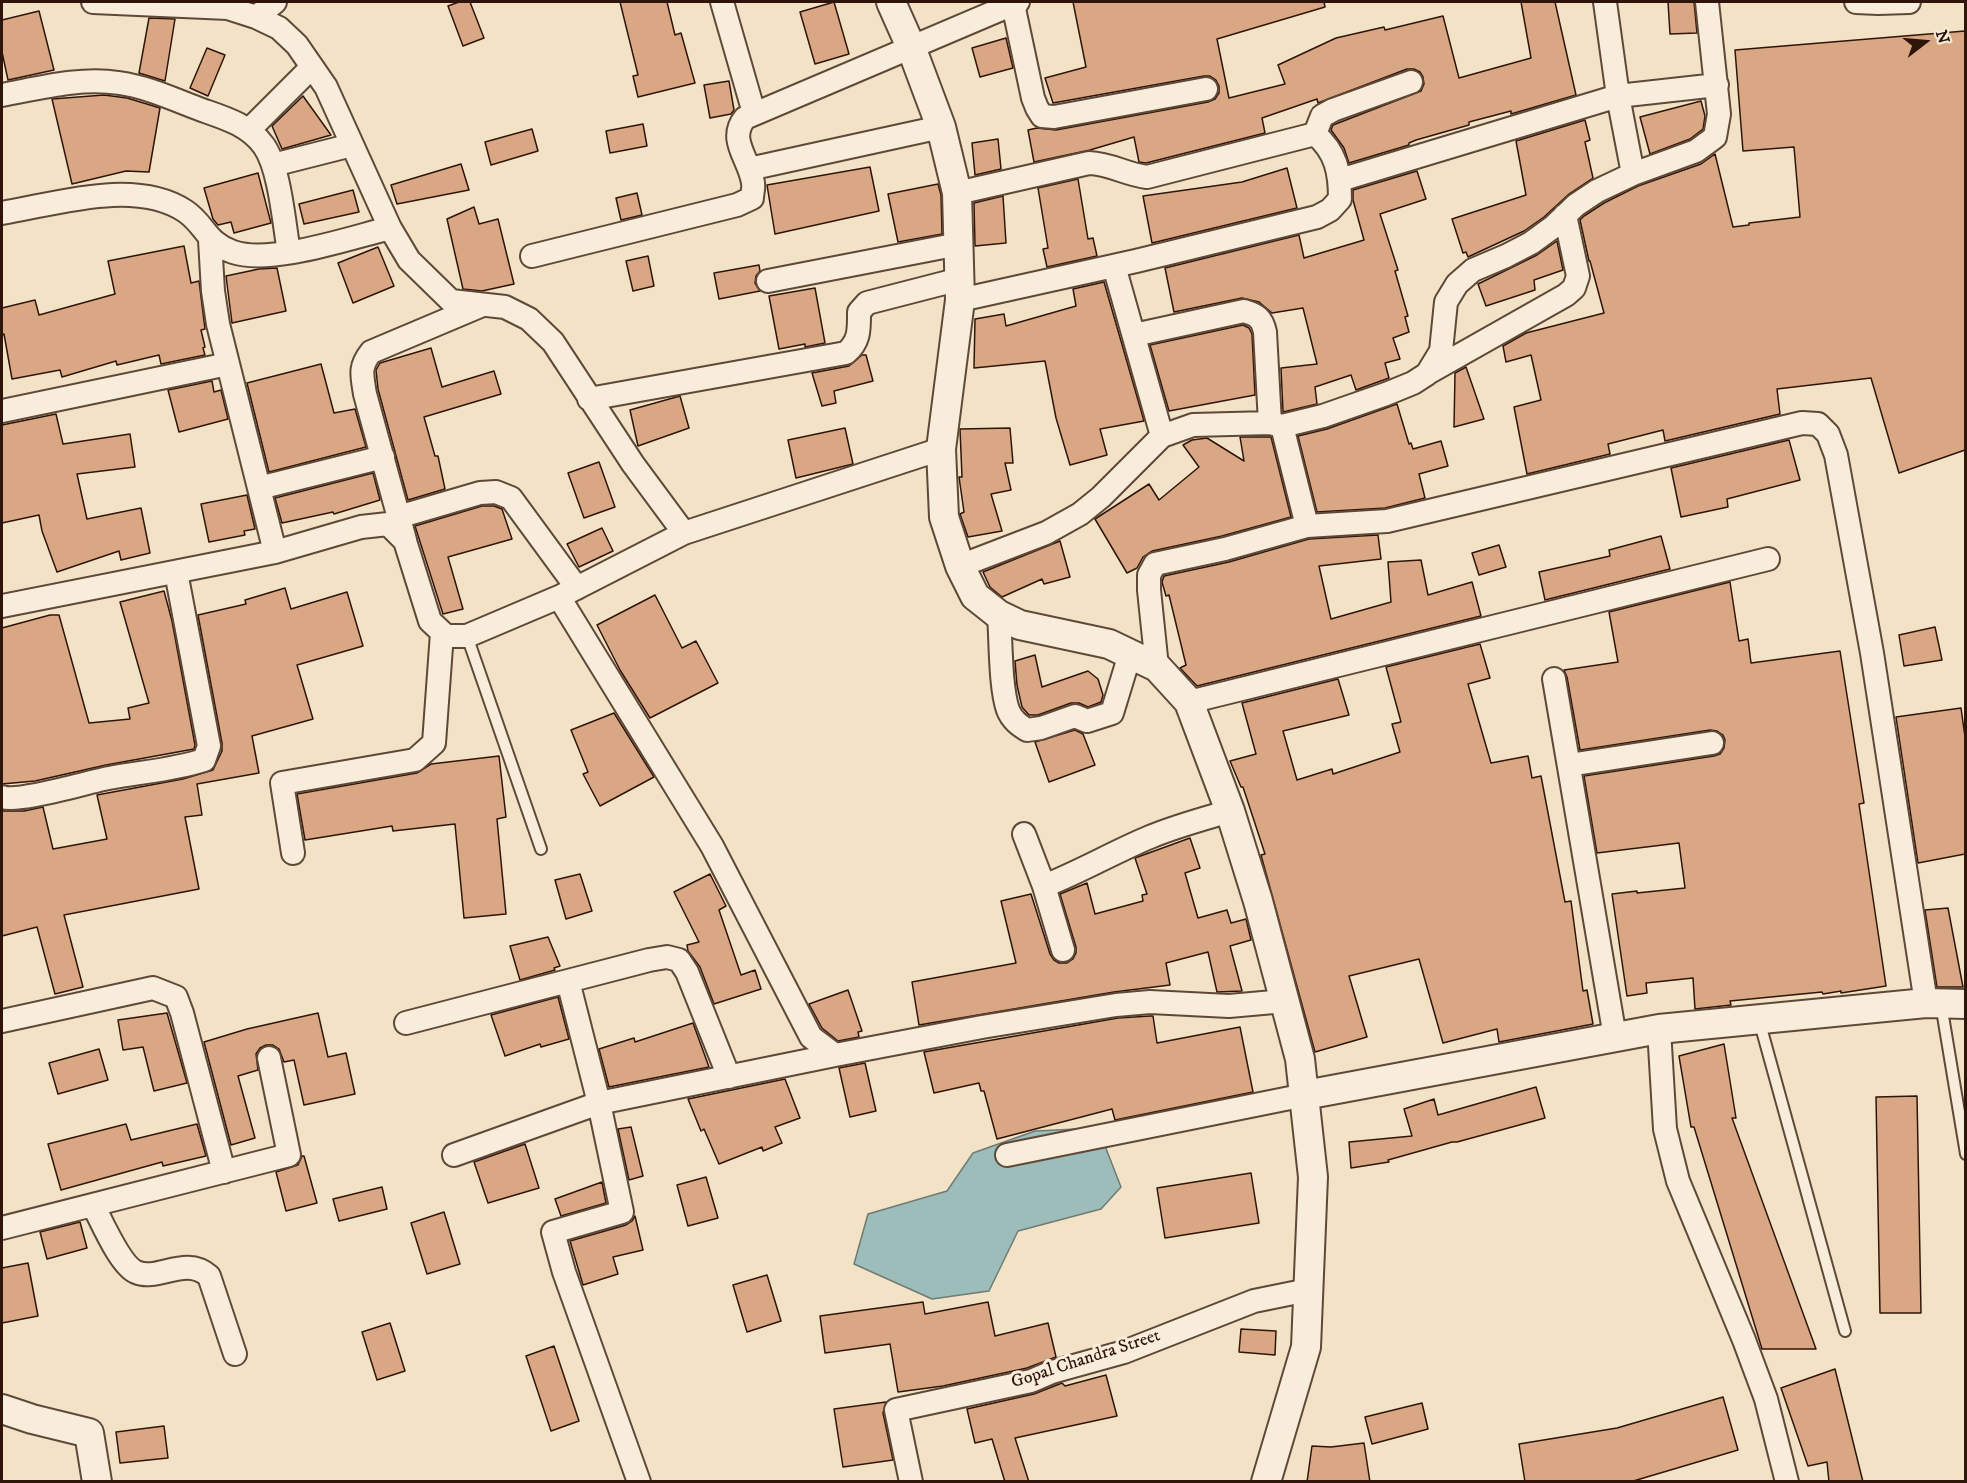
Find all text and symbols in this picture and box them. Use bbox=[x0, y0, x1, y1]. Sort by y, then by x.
north arrow bbox=[1895, 12, 1955, 72]
text: N bbox=[1931, 28, 1954, 46]
street label: Gopal Chandra Street bbox=[1009, 1326, 1163, 1394]

